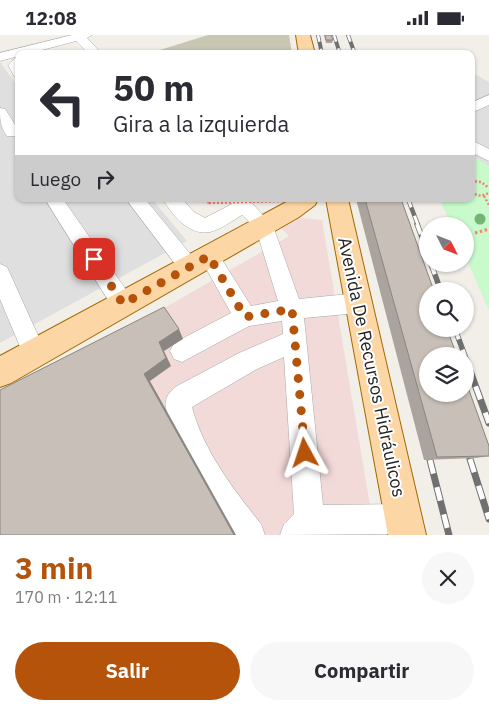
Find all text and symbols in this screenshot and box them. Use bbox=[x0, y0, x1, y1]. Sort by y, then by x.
text: 12:08 bbox=[25, 6, 77, 30]
text: 50 m bbox=[113, 65, 195, 111]
icon: left bbox=[30, 70, 95, 135]
text: Gira a la izquierda bbox=[113, 109, 289, 138]
icon: right bbox=[91, 165, 119, 193]
text: Luego bbox=[30, 167, 81, 191]
north arrow bbox=[419, 217, 474, 273]
map controls bbox=[419, 217, 474, 402]
street label: Avenida De Recursos Hidráulicos bbox=[333, 235, 411, 499]
pin bbox=[73, 238, 115, 280]
icon: arrive bbox=[80, 245, 108, 273]
button: search bbox=[419, 282, 474, 337]
button: layers bbox=[419, 347, 474, 402]
position arrow bbox=[278, 426, 330, 478]
text: 3 min bbox=[15, 548, 93, 587]
button: close bbox=[422, 552, 474, 604]
text: 170 m · 12:11 bbox=[15, 587, 117, 607]
button: Salir bbox=[15, 642, 240, 700]
button: Compartir bbox=[250, 642, 474, 700]

